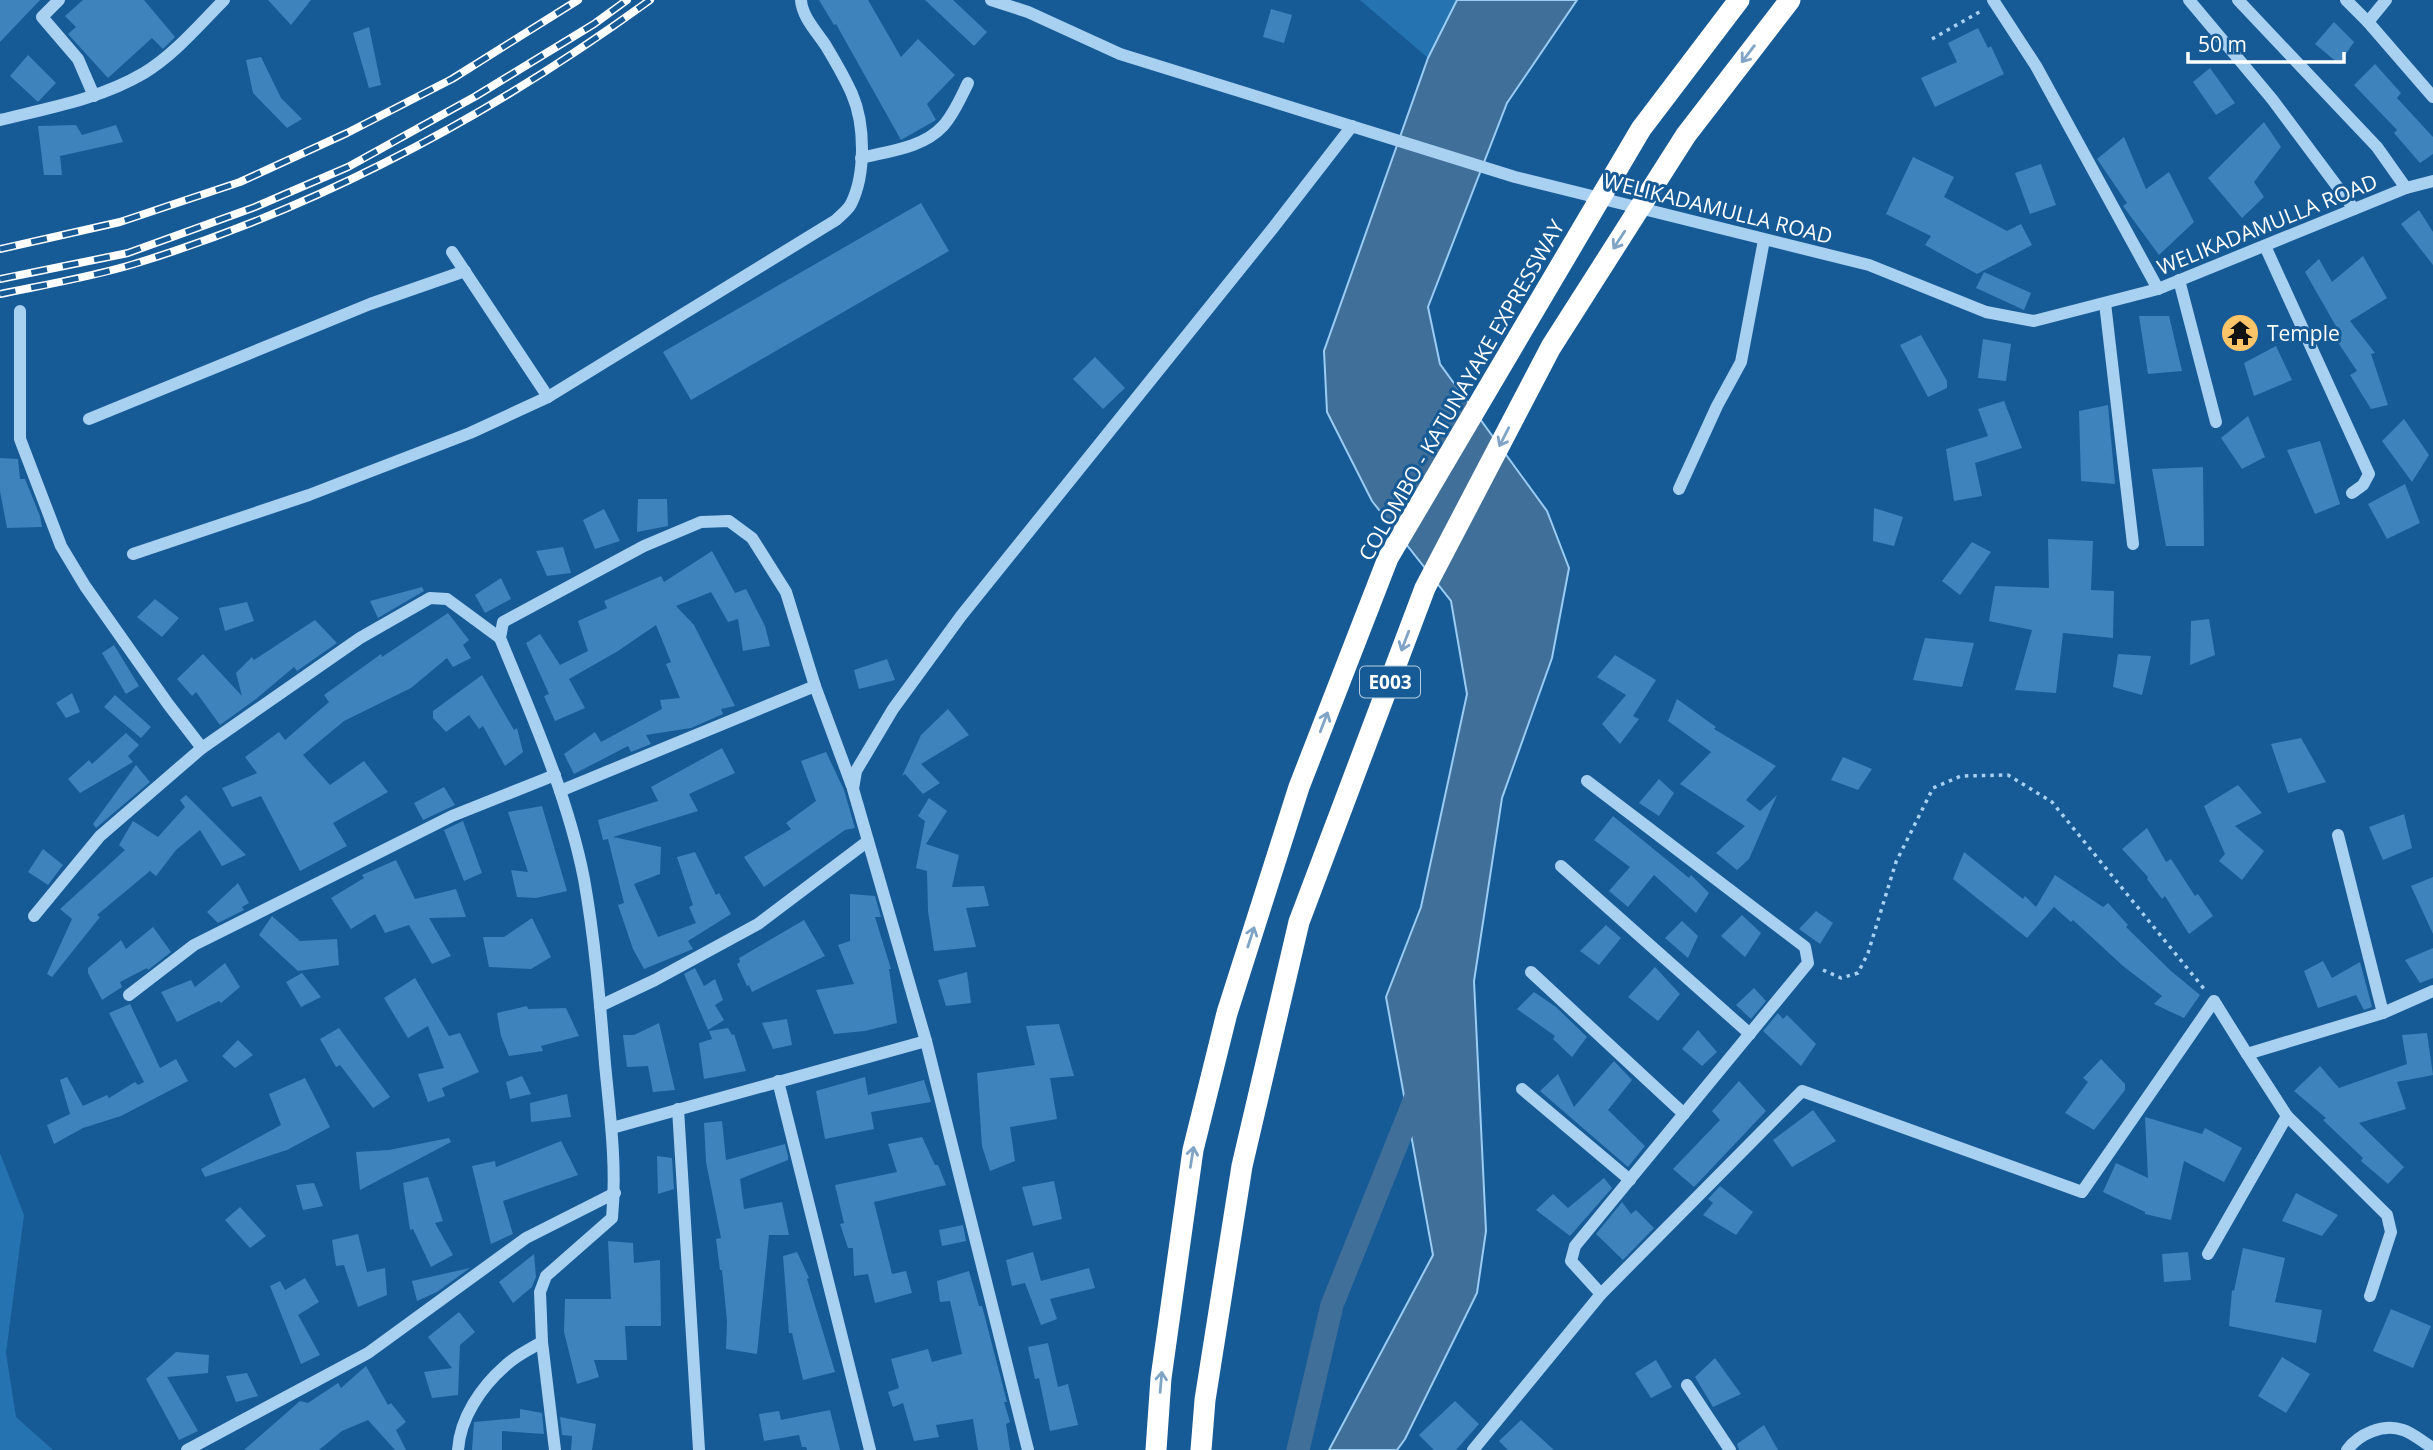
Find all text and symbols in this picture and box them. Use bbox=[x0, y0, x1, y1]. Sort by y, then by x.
scale bar bbox=[2188, 21, 2344, 65]
text: 50 m bbox=[2198, 30, 2247, 58]
one-way arrow bbox=[1741, 44, 1756, 62]
street label: WELIKADAMULLA ROAD bbox=[1600, 166, 1836, 250]
street label: WELIKADAMULLA ROAD bbox=[2153, 167, 2381, 281]
street label: COLOMBO - KATUNAYAKE EXPRESSWAY bbox=[1352, 214, 1570, 565]
one-way arrow bbox=[1611, 230, 1625, 250]
temple icon: Temple bbox=[2219, 312, 2261, 354]
place label: Temple bbox=[2267, 319, 2340, 347]
one-way arrow bbox=[1497, 426, 1511, 446]
one-way arrow bbox=[1398, 630, 1410, 652]
road number: E003 bbox=[1360, 666, 1420, 698]
one-way arrow bbox=[1319, 711, 1332, 733]
one-way arrow bbox=[1245, 926, 1258, 948]
one-way arrow bbox=[1186, 1146, 1199, 1169]
one-way arrow bbox=[1154, 1371, 1167, 1394]

